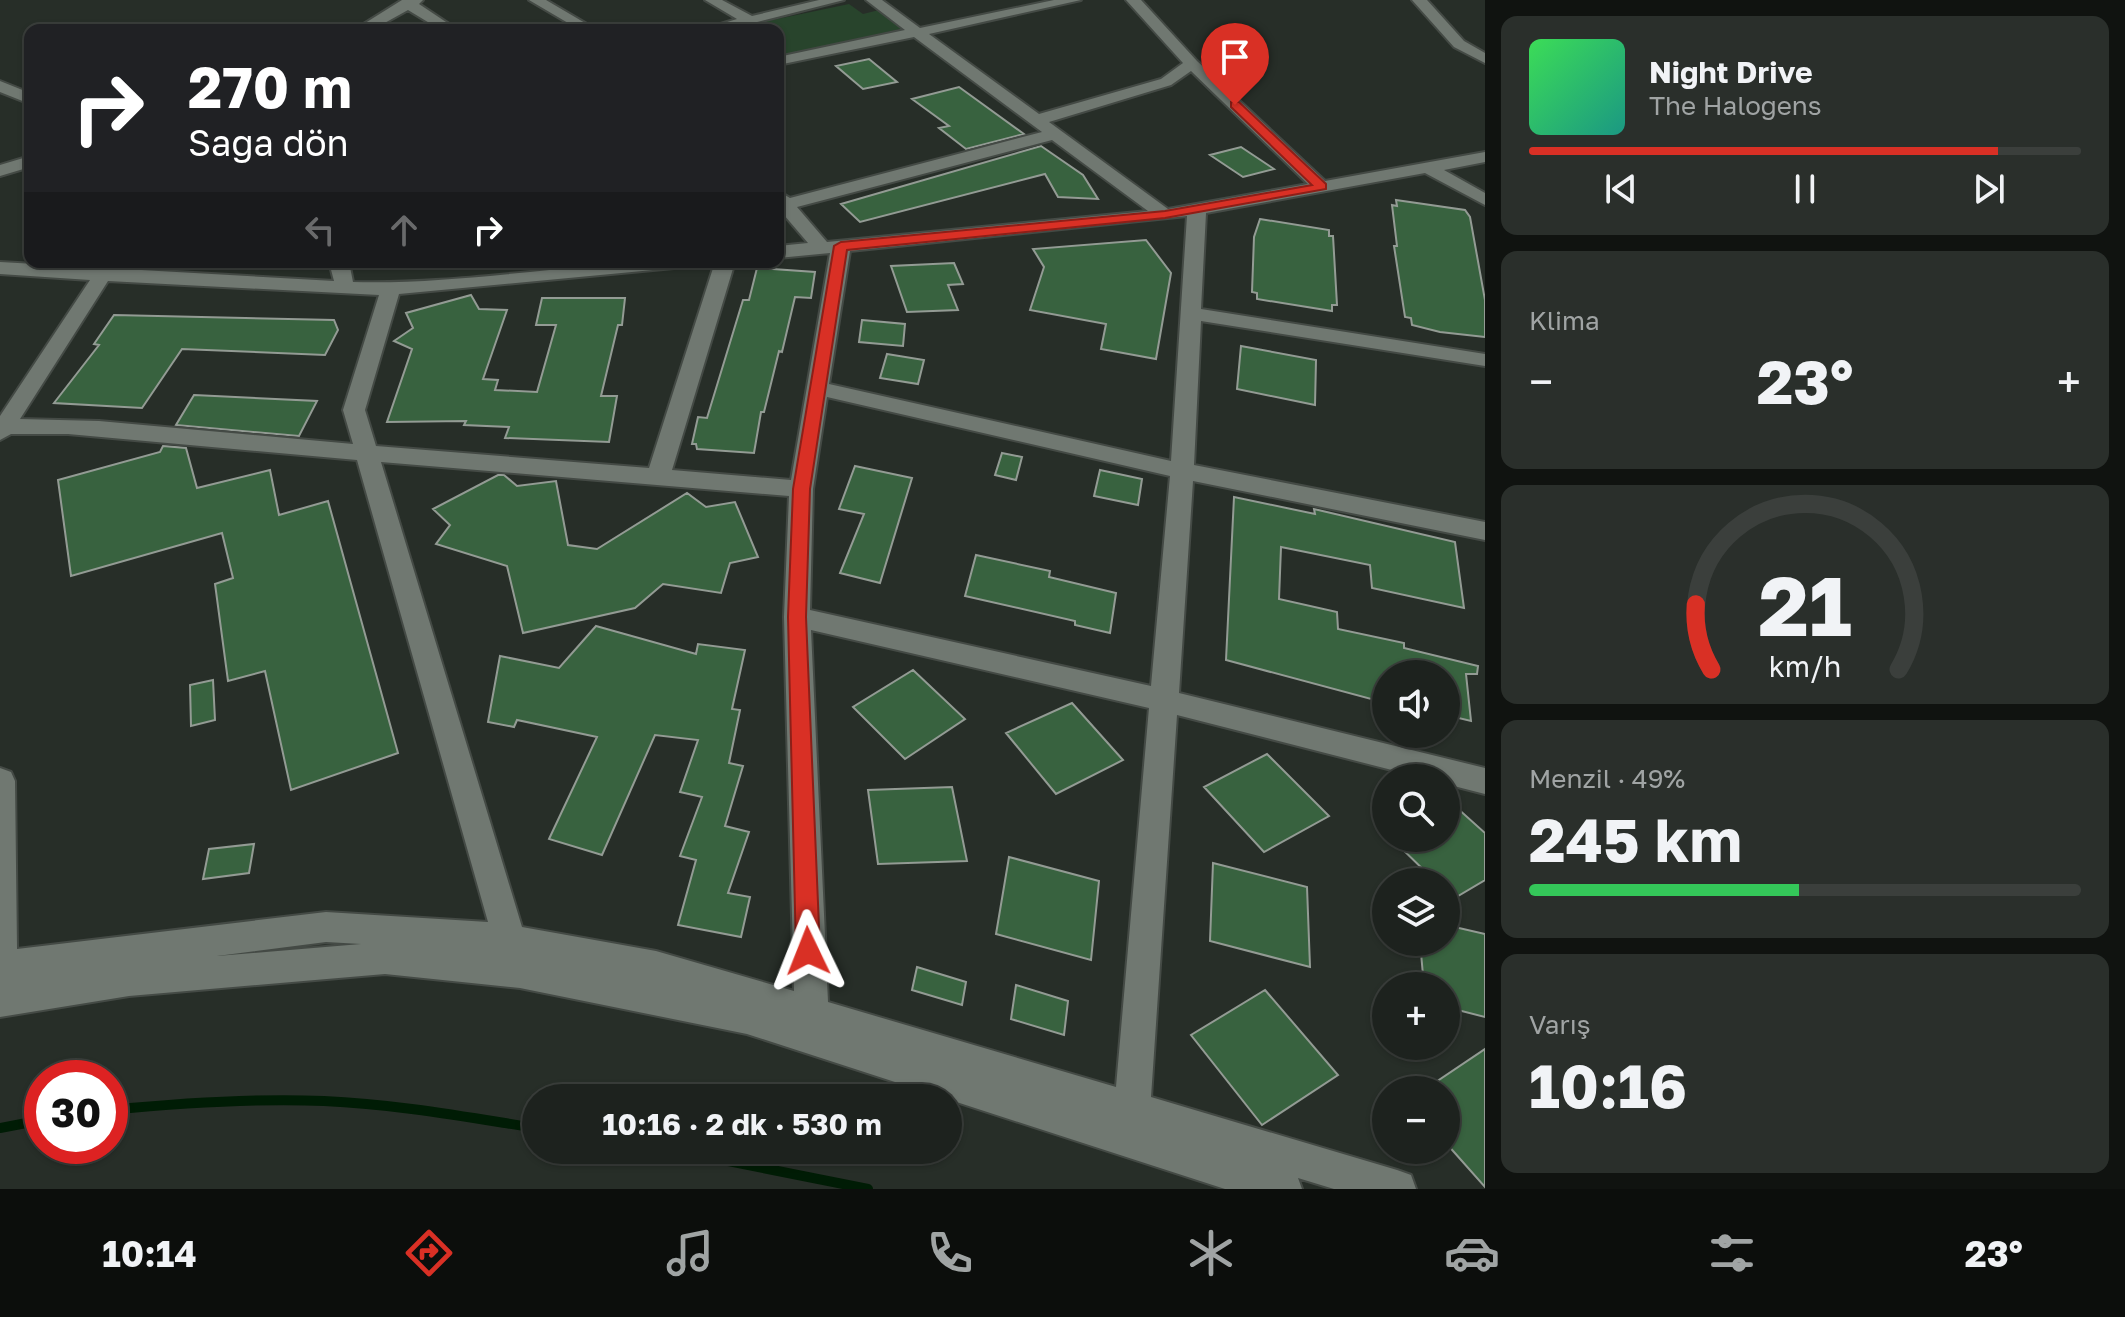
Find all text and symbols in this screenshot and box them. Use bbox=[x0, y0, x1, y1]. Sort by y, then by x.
pin bbox=[1201, 23, 1269, 105]
icon: arrive bbox=[1213, 35, 1257, 79]
text: 270 m bbox=[188, 53, 352, 120]
text: Night Drive bbox=[1649, 54, 1813, 90]
icon: right bbox=[56, 56, 160, 160]
text: The Halogens bbox=[1649, 90, 1822, 121]
text: Sağa dön bbox=[188, 121, 349, 164]
icon: previous bbox=[1599, 167, 1643, 211]
icon: pause bbox=[1783, 167, 1827, 211]
icon: next bbox=[1967, 167, 2011, 211]
icon: left bbox=[298, 208, 342, 252]
icon: ahead bbox=[382, 208, 426, 252]
icon: right bbox=[466, 208, 510, 252]
text: Klima bbox=[1529, 305, 1600, 336]
text: 23° bbox=[1757, 345, 1853, 417]
text: − bbox=[1529, 355, 1553, 408]
text: + bbox=[2057, 355, 2081, 408]
text: 21 bbox=[1758, 554, 1852, 654]
text: km/h bbox=[1769, 650, 1841, 684]
map controls bbox=[1372, 660, 1460, 1164]
button: sound bbox=[1372, 660, 1460, 748]
text: Menzil · 49% bbox=[1529, 763, 1685, 794]
button: search bbox=[1372, 764, 1460, 852]
text: 245 km bbox=[1529, 803, 1742, 875]
button: layers bbox=[1372, 868, 1460, 956]
position arrow bbox=[766, 909, 850, 993]
button: + bbox=[1372, 972, 1460, 1060]
text: Varış bbox=[1529, 1009, 1590, 1040]
text: 10:16 bbox=[1529, 1049, 1687, 1121]
speed limit sign: 30 bbox=[24, 1060, 128, 1164]
button: − bbox=[1372, 1076, 1460, 1164]
text: 10:16 · 2 dk · 530 m bbox=[602, 1106, 882, 1142]
icon: directions bbox=[401, 1225, 457, 1281]
icon: music bbox=[662, 1225, 718, 1281]
icon: phone bbox=[922, 1225, 978, 1281]
icon: climate bbox=[1183, 1225, 1239, 1281]
icon: car bbox=[1444, 1225, 1500, 1281]
icon: filters bbox=[1704, 1225, 1760, 1281]
text: 10:14 bbox=[102, 1232, 197, 1275]
text: 23° bbox=[1965, 1232, 2023, 1275]

